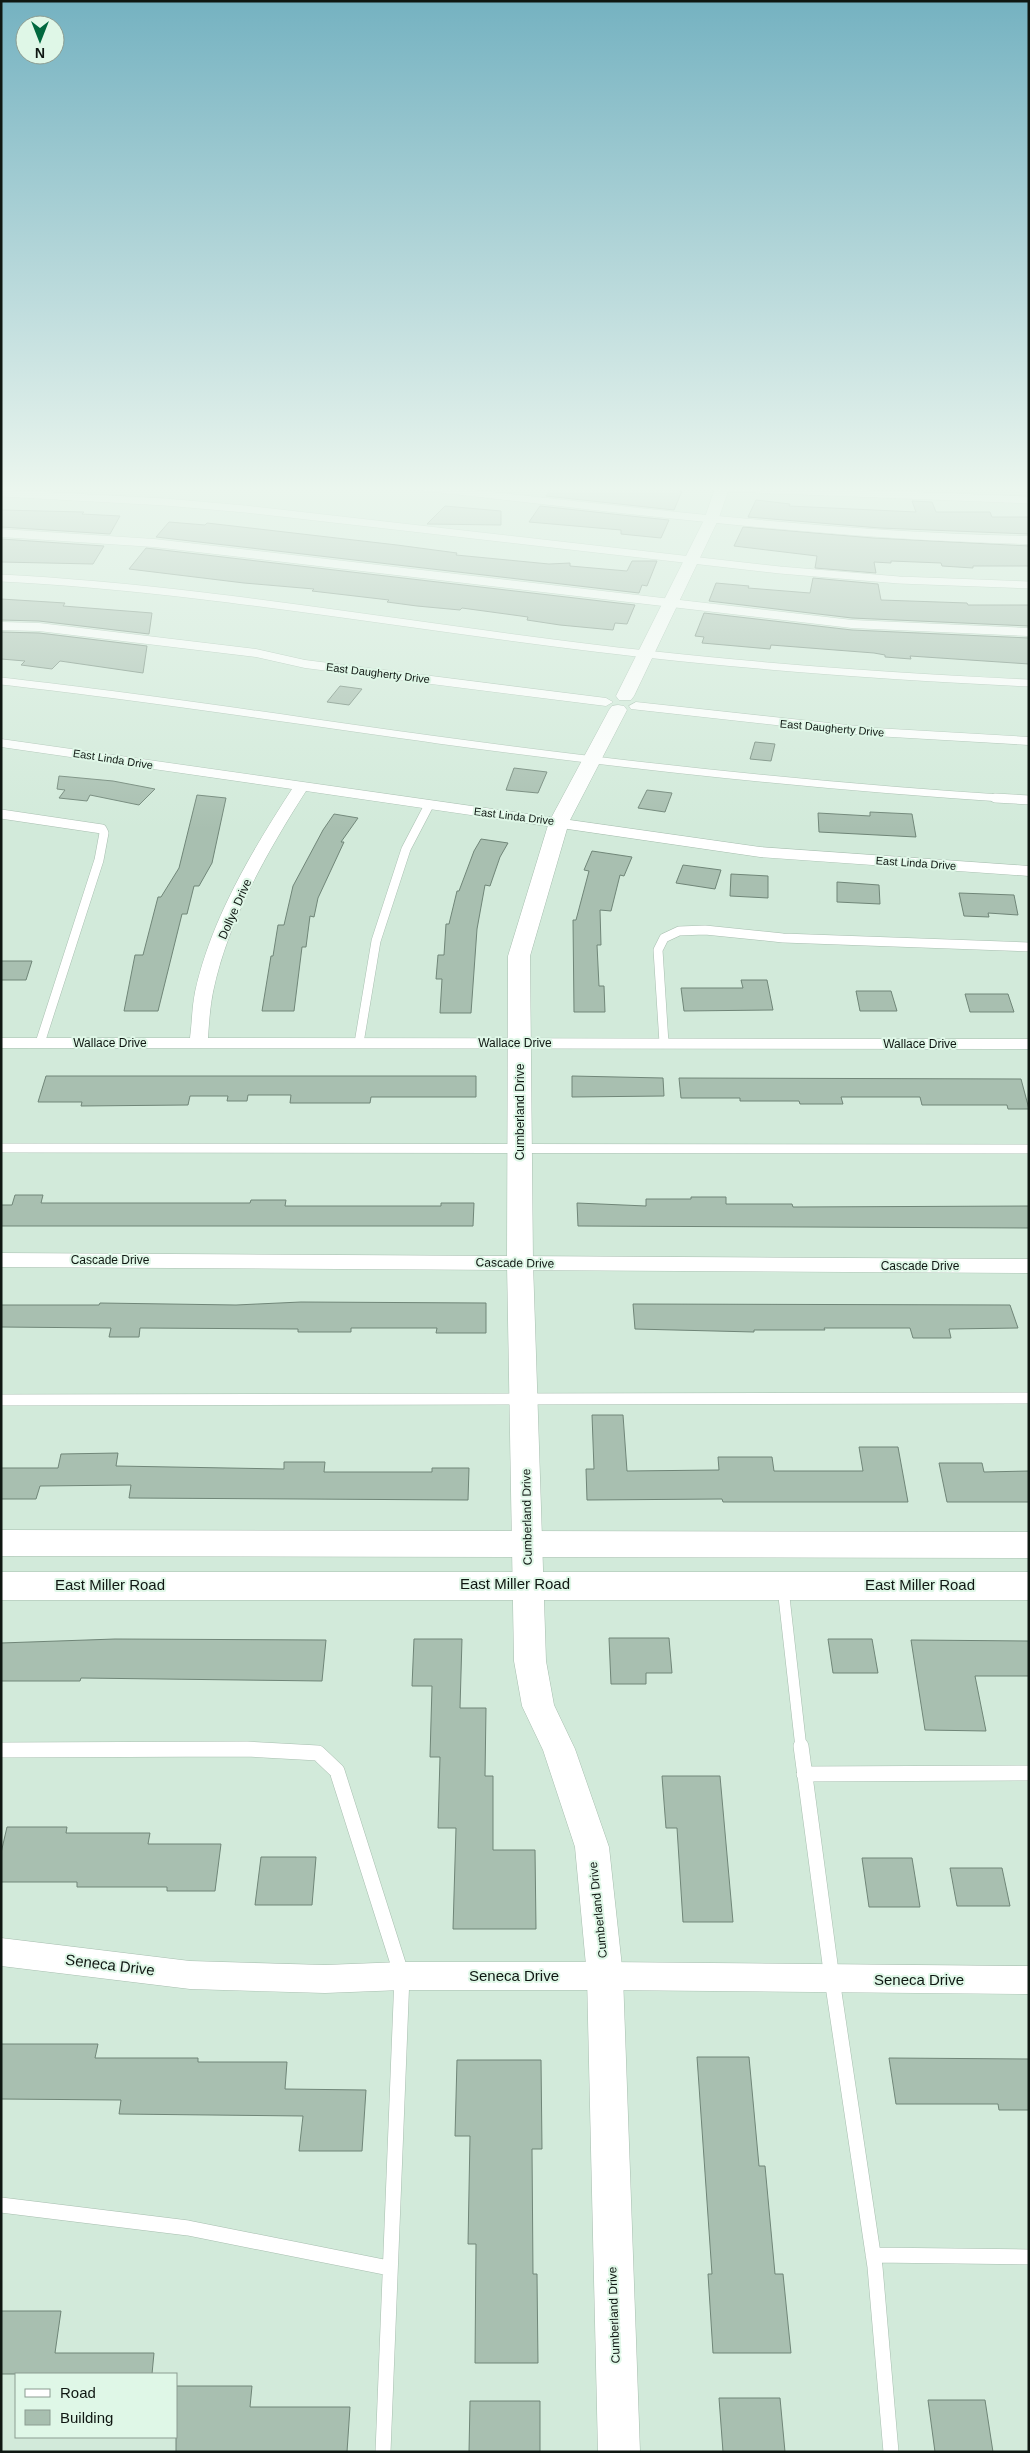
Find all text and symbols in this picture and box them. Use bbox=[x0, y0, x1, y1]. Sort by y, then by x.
north arrow bbox=[15, 15, 65, 65]
text: N bbox=[35, 45, 45, 61]
street label: East Daugherty Drive bbox=[325, 661, 431, 685]
street label: East Daugherty Drive bbox=[779, 717, 885, 739]
street label: East Linda Drive bbox=[72, 747, 154, 771]
street label: East Linda Drive bbox=[473, 805, 555, 827]
street label: East Linda Drive bbox=[875, 854, 957, 872]
street label: Dollye Drive bbox=[215, 876, 255, 941]
street label: Wallace Drive bbox=[73, 1036, 147, 1050]
street label: Wallace Drive bbox=[478, 1036, 552, 1050]
street label: Wallace Drive bbox=[883, 1037, 957, 1051]
street label: Cumberland Drive bbox=[513, 1063, 527, 1160]
street label: Cascade Drive bbox=[71, 1253, 150, 1267]
street label: Cascade Drive bbox=[476, 1255, 555, 1271]
street label: Cascade Drive bbox=[881, 1259, 960, 1273]
street label: Cumberland Drive bbox=[519, 1468, 535, 1565]
street label: East Miller Road bbox=[460, 1575, 570, 1592]
street label: East Miller Road bbox=[55, 1576, 165, 1593]
street label: East Miller Road bbox=[865, 1576, 975, 1593]
street label: Cumberland Drive bbox=[586, 1861, 610, 1959]
street label: Seneca Drive bbox=[64, 1951, 156, 1978]
street label: Seneca Drive bbox=[469, 1967, 559, 1984]
street label: Seneca Drive bbox=[874, 1971, 964, 1988]
street label: Cumberland Drive bbox=[605, 2266, 623, 2364]
legend bbox=[15, 2373, 178, 2438]
text: Road bbox=[60, 2384, 96, 2401]
text: Building bbox=[60, 2409, 113, 2426]

